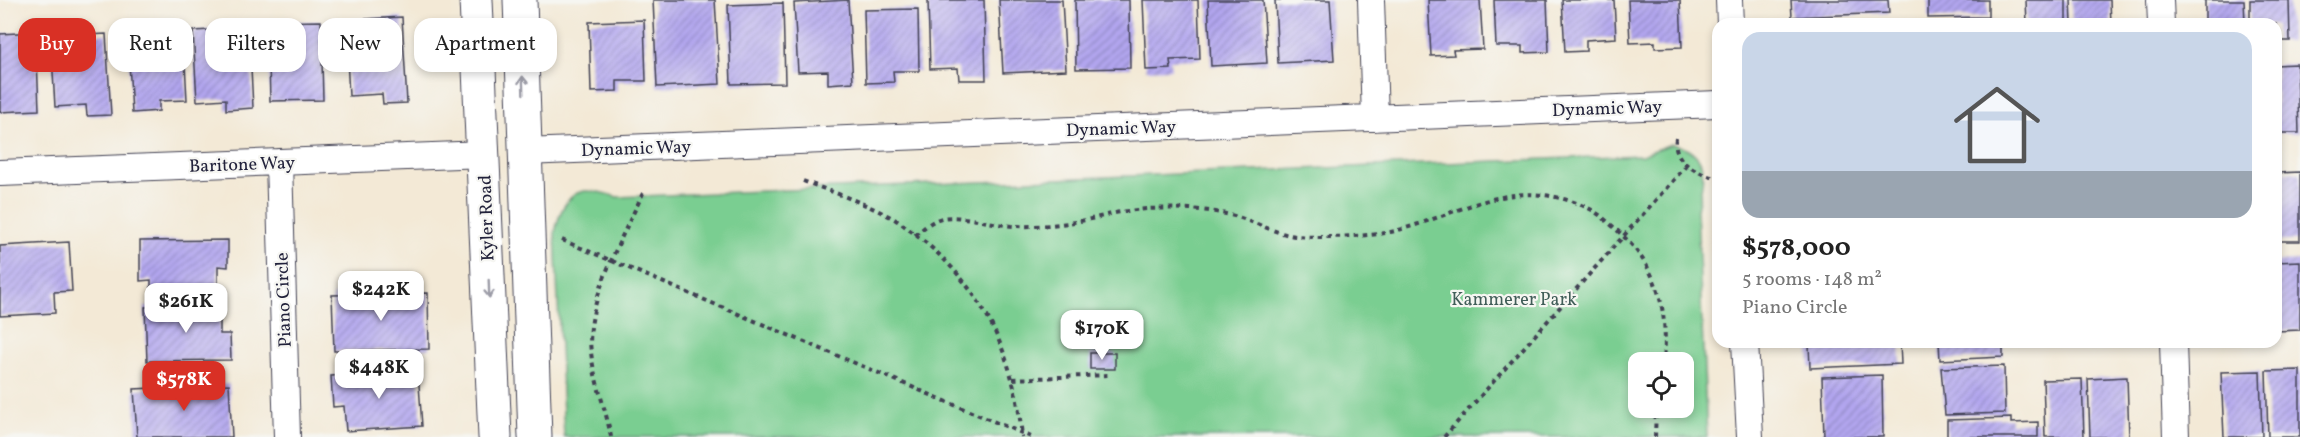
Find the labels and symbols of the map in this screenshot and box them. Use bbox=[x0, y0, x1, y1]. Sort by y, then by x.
one-way arrow bbox=[517, 75, 528, 95]
street label: Dynamic Way bbox=[1552, 95, 1663, 124]
street label: Dynamic Way bbox=[1066, 115, 1177, 144]
street label: Dynamic Way bbox=[581, 135, 692, 164]
street label: Baritone Way bbox=[189, 151, 296, 180]
street label: Kyler Road bbox=[473, 174, 501, 262]
street label: Piano Circle bbox=[270, 252, 299, 348]
pin: $242K bbox=[339, 271, 423, 322]
one-way arrow bbox=[484, 279, 495, 299]
pin: $261K bbox=[144, 283, 228, 334]
park label: Kammerer Park bbox=[1451, 288, 1577, 313]
pin: $170K bbox=[1060, 310, 1144, 361]
pin: $448K bbox=[337, 349, 421, 400]
pin: $578K bbox=[142, 361, 226, 412]

